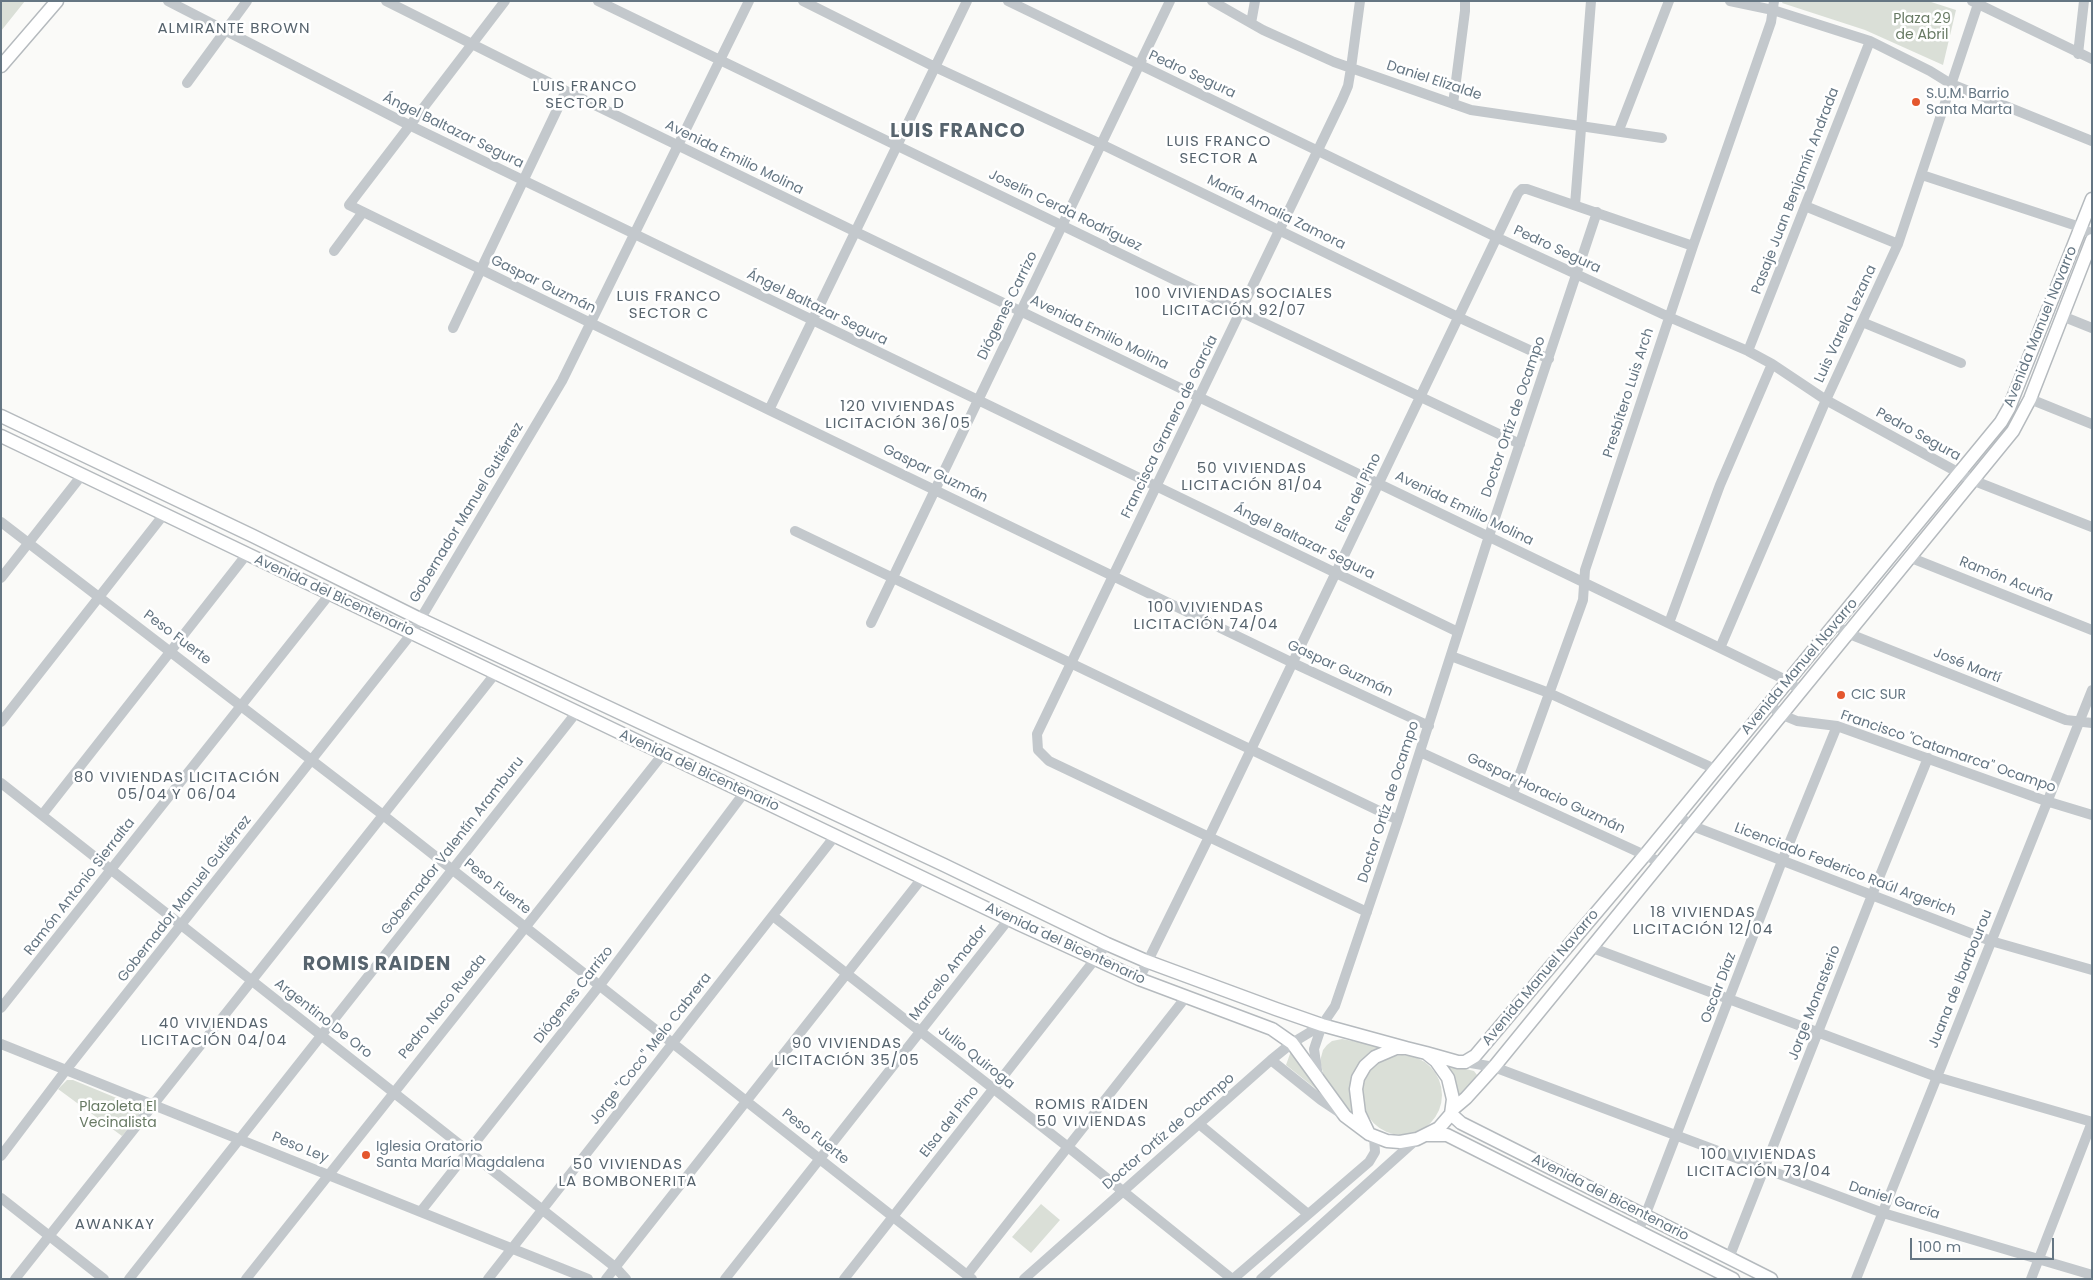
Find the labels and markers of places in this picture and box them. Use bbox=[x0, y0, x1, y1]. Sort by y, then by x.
place label: S.U.M. Barrio Santa Marta bbox=[1926, 86, 2012, 118]
marker: S.U.M. Barrio Santa Marta bbox=[1910, 96, 1922, 108]
place label: CIC SUR bbox=[1851, 687, 1906, 703]
marker: CIC SUR bbox=[1835, 689, 1847, 701]
place label: Iglesia Oratorio Santa María Magdalena bbox=[376, 1139, 545, 1172]
marker: Iglesia Oratorio Santa María Magdalena bbox=[360, 1149, 372, 1161]

